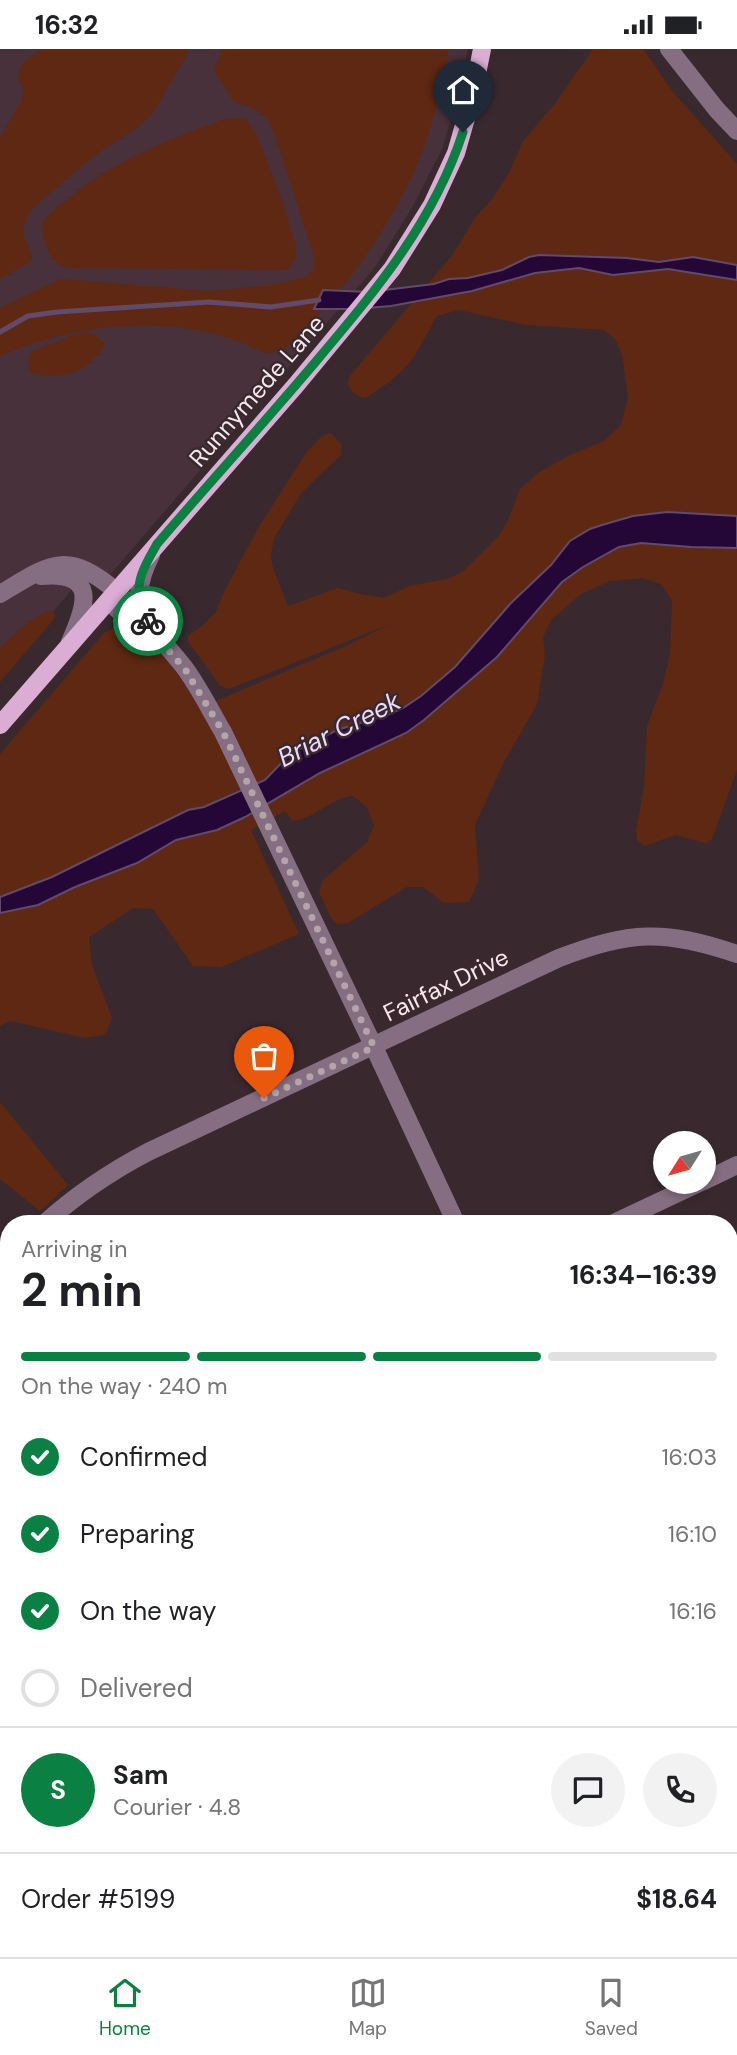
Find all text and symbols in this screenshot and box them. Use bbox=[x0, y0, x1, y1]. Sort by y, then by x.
text: 16:32 bbox=[35, 8, 98, 42]
pin bbox=[433, 60, 493, 132]
icon: home bbox=[444, 71, 482, 109]
street label: Runnymede Lane bbox=[182, 308, 331, 473]
courier bbox=[113, 586, 183, 656]
icon: bike bbox=[129, 602, 167, 640]
water label: Briar Creek bbox=[272, 683, 407, 775]
street label: Fairfax Drive bbox=[378, 941, 514, 1028]
pin bbox=[234, 1026, 294, 1098]
icon: bag bbox=[245, 1037, 283, 1075]
north arrow bbox=[653, 1131, 716, 1193]
map controls bbox=[653, 1131, 716, 1194]
text: Arriving in bbox=[21, 1234, 127, 1264]
text: 16:34–16:39 bbox=[570, 1258, 717, 1292]
text: 2 min bbox=[21, 1260, 143, 1320]
text: On the way · 240 m bbox=[21, 1371, 228, 1401]
icon: check bbox=[21, 1438, 59, 1476]
text: Confirmed bbox=[80, 1440, 207, 1474]
text: 16:03 bbox=[661, 1442, 717, 1472]
icon: check bbox=[21, 1515, 59, 1553]
text: Preparing bbox=[80, 1517, 195, 1551]
text: 16:10 bbox=[668, 1519, 717, 1549]
icon: check bbox=[21, 1592, 59, 1630]
text: On the way bbox=[80, 1594, 216, 1628]
text: 16:16 bbox=[669, 1596, 717, 1626]
text: Delivered bbox=[80, 1671, 193, 1705]
button: chat bbox=[551, 1753, 625, 1827]
button: phone bbox=[643, 1753, 717, 1827]
text: Sam bbox=[113, 1758, 168, 1792]
text: S bbox=[50, 1773, 66, 1807]
text: Courier · 4.8 bbox=[113, 1792, 241, 1822]
text: Order #5199 bbox=[21, 1882, 175, 1916]
text: $18.64 bbox=[636, 1882, 717, 1916]
tab: Home bbox=[99, 1974, 151, 2041]
tab: Map bbox=[349, 1974, 387, 2041]
tab: Saved bbox=[585, 1974, 638, 2041]

